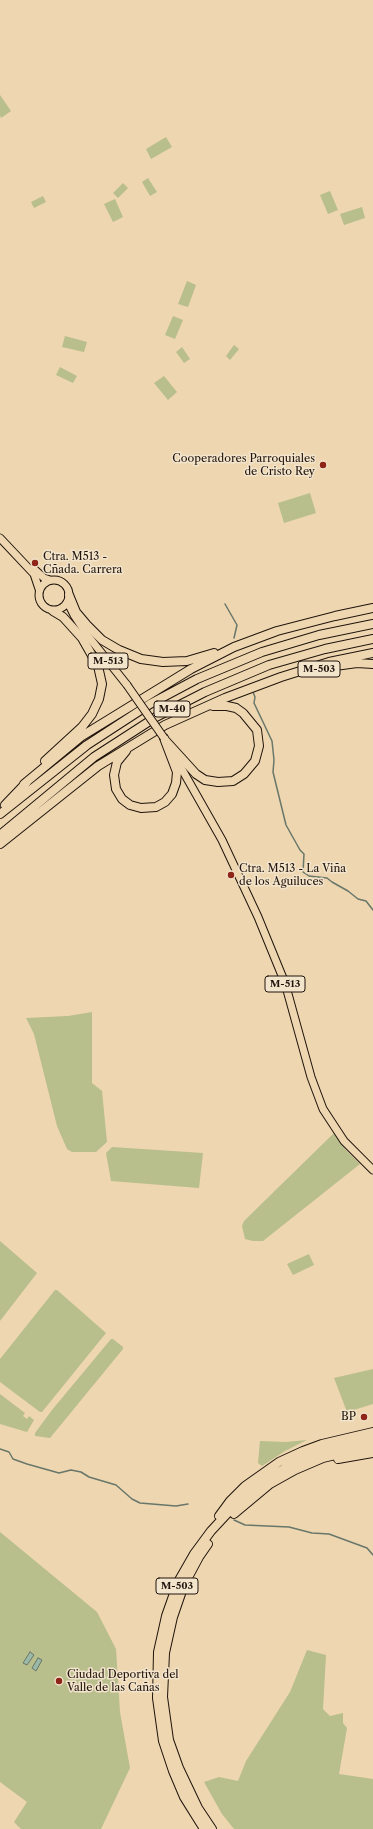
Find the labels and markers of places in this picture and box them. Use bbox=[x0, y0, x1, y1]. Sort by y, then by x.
place label: Cooperadores Parroquiales de Cristo Rey bbox=[172, 452, 315, 478]
marker: Cooperadores Parroquiales de Cristo Rey bbox=[318, 460, 328, 470]
place label: Ctra. M513 - Cñada. Carrera bbox=[43, 550, 122, 576]
marker: Ctra. M513 - Cñada. Carrera bbox=[30, 558, 40, 568]
place label: Ctra. M513 - La Viña de los Aguiluces bbox=[239, 862, 346, 888]
marker: Ctra. M513 - La Viña de los Aguiluces bbox=[226, 870, 236, 880]
place label: BP bbox=[341, 1410, 356, 1424]
marker: BP bbox=[359, 1412, 369, 1422]
place label: Ciudad Deportiva del Valle de las Cañas bbox=[67, 1668, 179, 1694]
marker: Ciudad Deportiva del Valle de las Cañas bbox=[54, 1676, 64, 1686]

